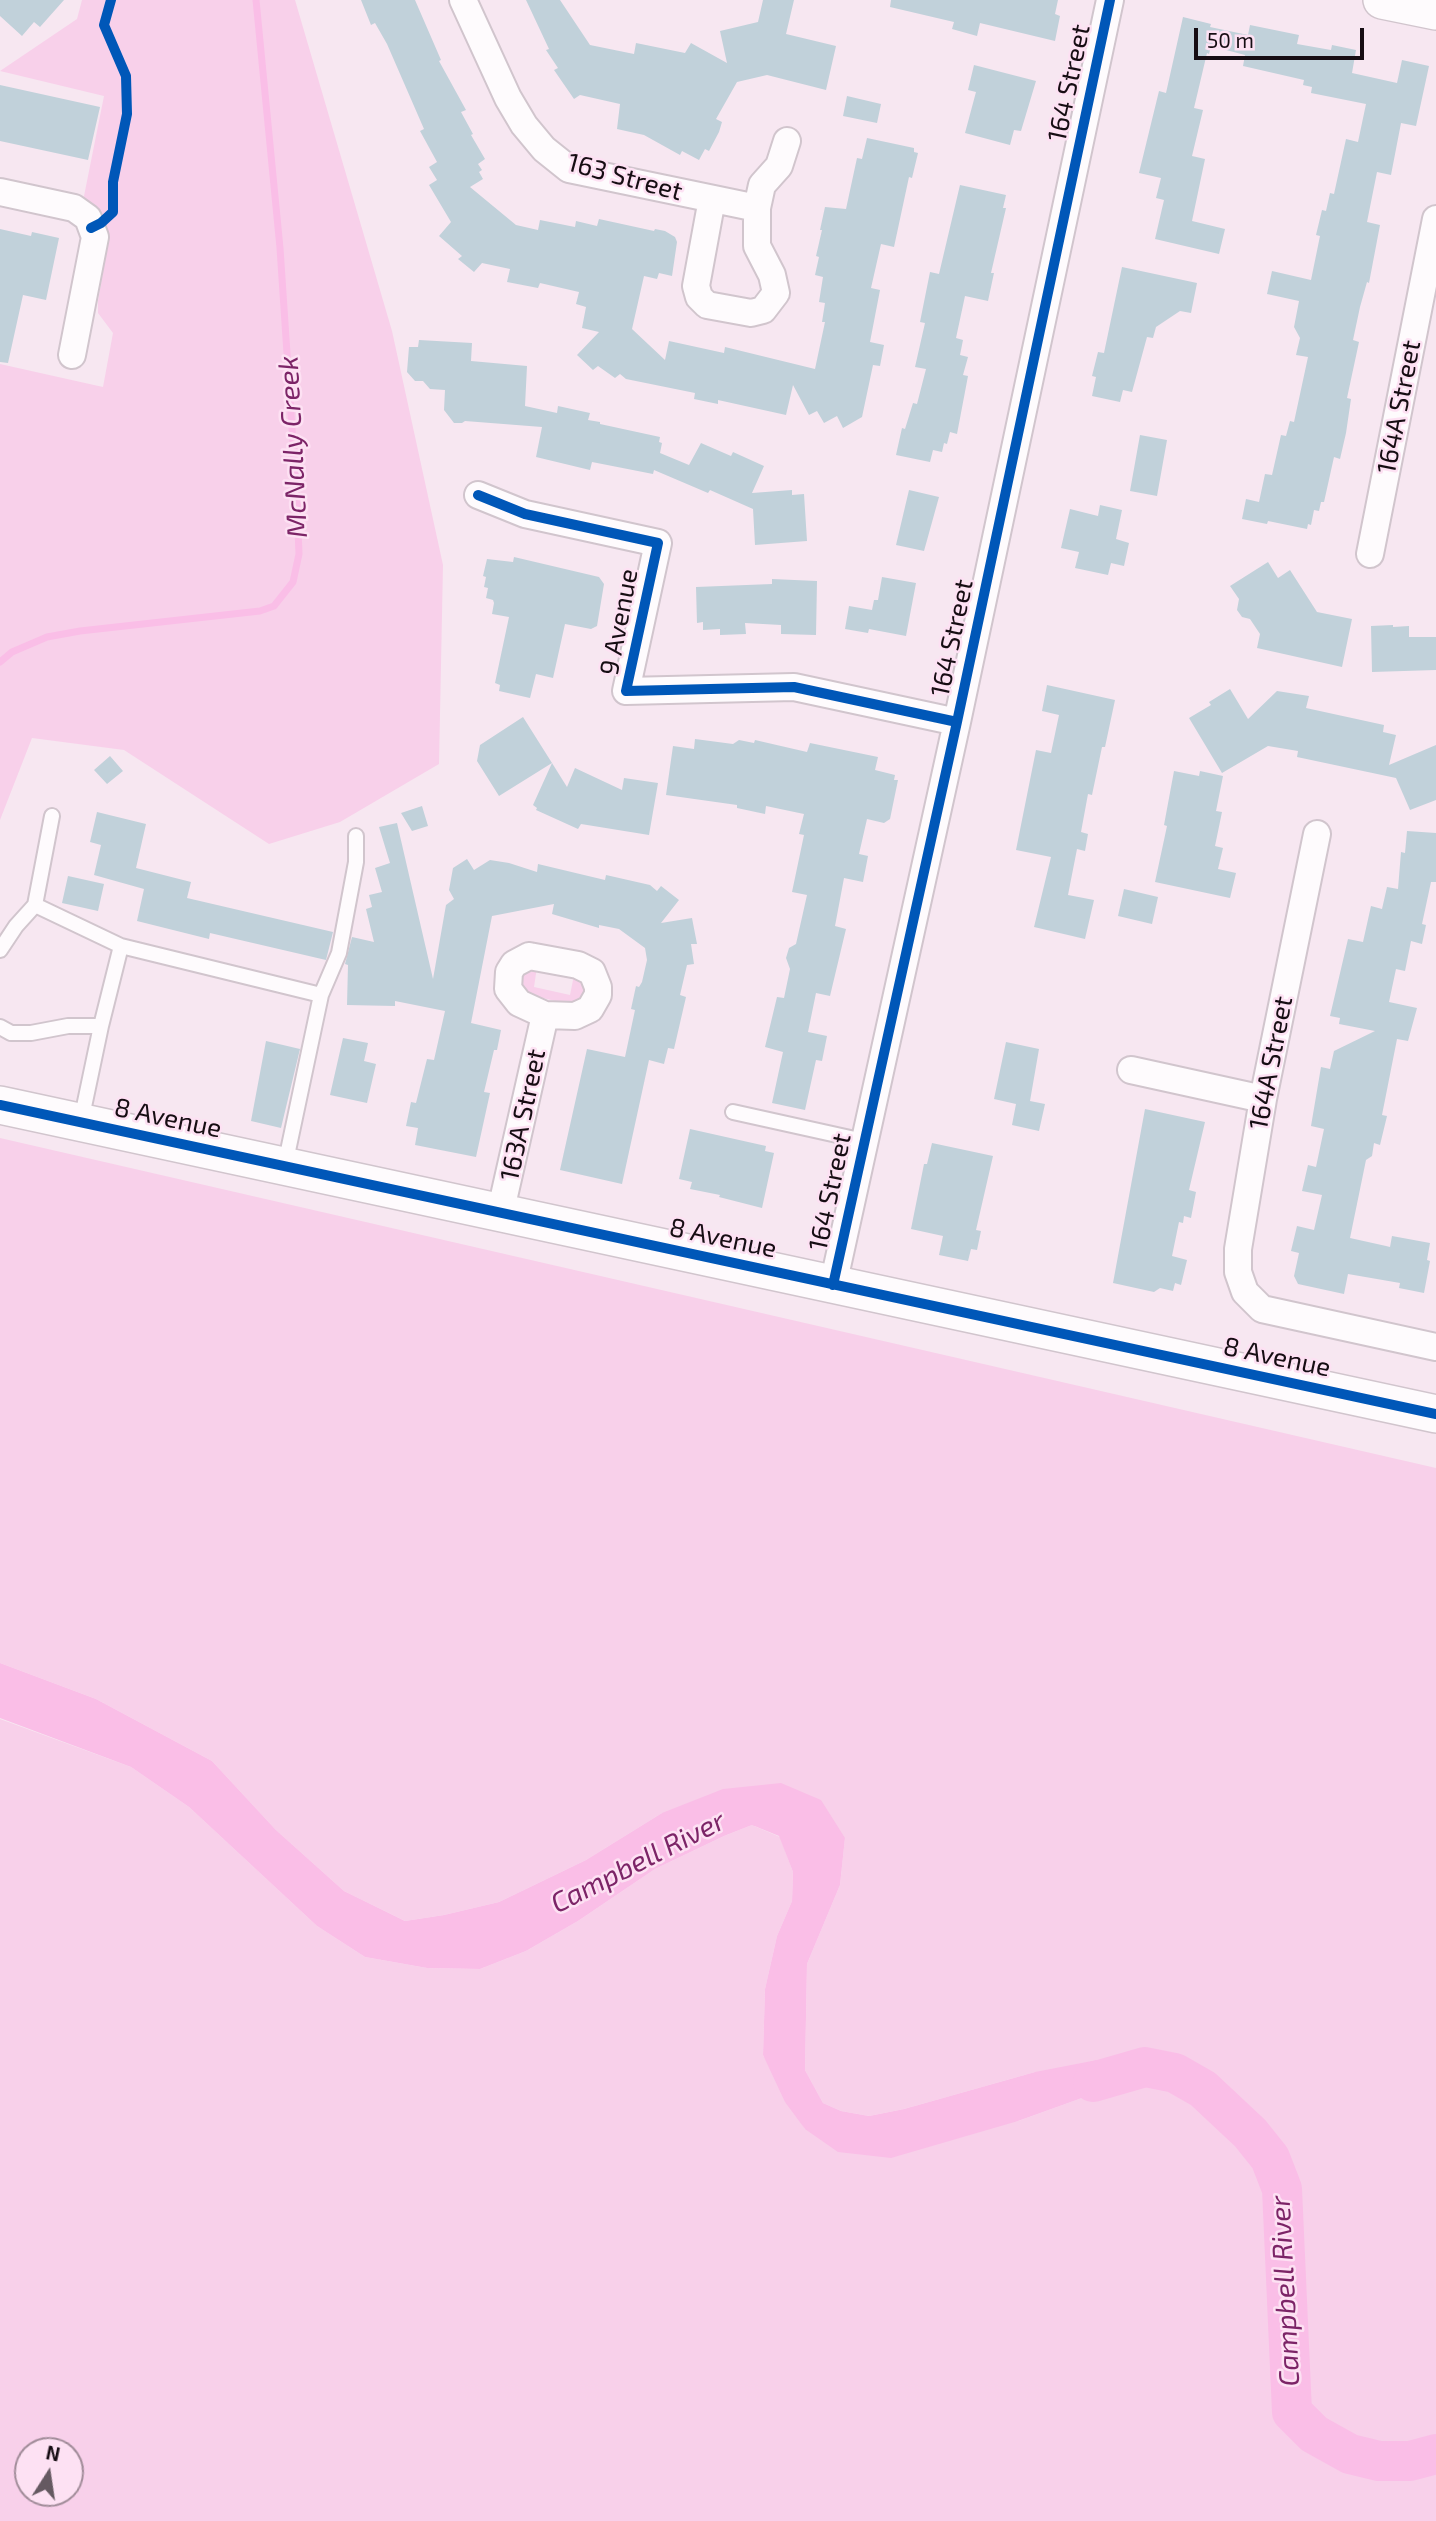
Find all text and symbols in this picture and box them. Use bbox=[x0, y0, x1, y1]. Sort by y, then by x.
scale bar bbox=[1198, 14, 1368, 58]
street label: 164 Street bbox=[1041, 21, 1097, 145]
text: 50 m bbox=[1207, 27, 1254, 52]
street label: 163 Street bbox=[564, 147, 686, 207]
street label: 164A Street bbox=[1371, 338, 1427, 476]
water label: McNally Creek bbox=[271, 355, 315, 539]
street label: 9 Avenue bbox=[593, 566, 645, 678]
street label: 164 Street bbox=[924, 576, 980, 700]
street label: 164A Street bbox=[1243, 994, 1299, 1132]
street label: 163A Street bbox=[494, 1046, 552, 1184]
street label: 8 Avenue bbox=[112, 1091, 224, 1145]
street label: 164 Street bbox=[802, 1130, 858, 1254]
street label: 8 Avenue bbox=[667, 1211, 779, 1265]
street label: 8 Avenue bbox=[1221, 1330, 1333, 1384]
water label: Campbell River bbox=[545, 1804, 731, 1920]
water label: Campbell River bbox=[1263, 2195, 1307, 2387]
north arrow bbox=[14, 2437, 84, 2507]
text: N bbox=[44, 2440, 62, 2466]

